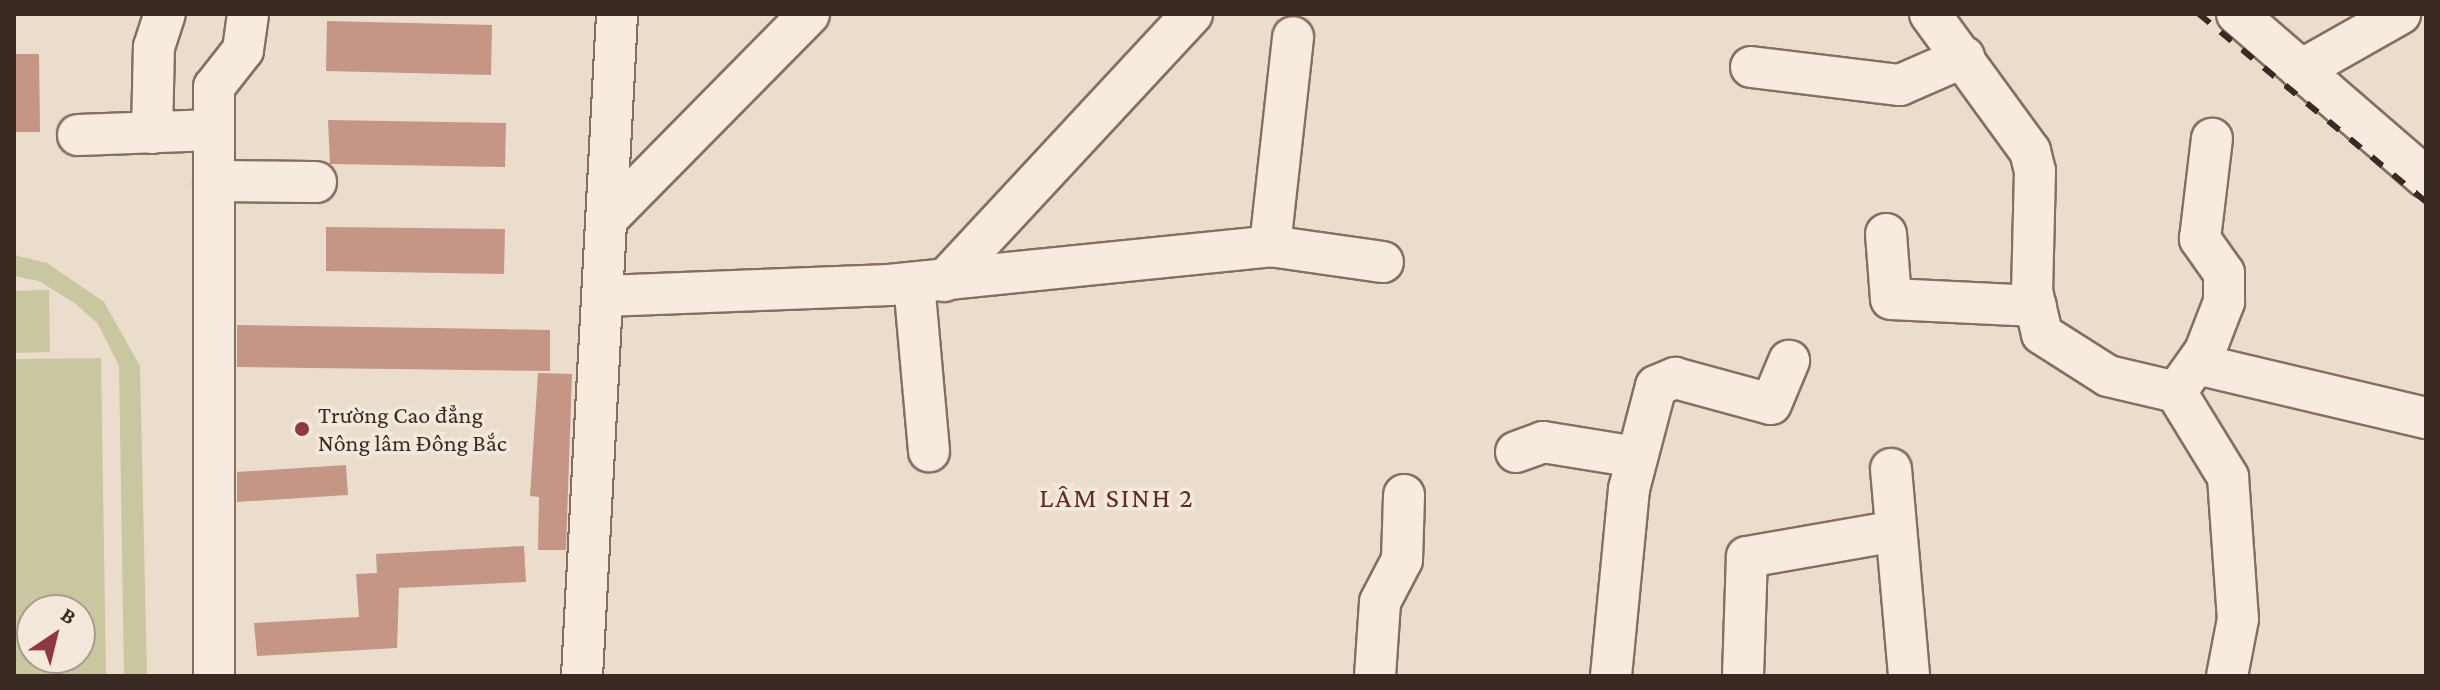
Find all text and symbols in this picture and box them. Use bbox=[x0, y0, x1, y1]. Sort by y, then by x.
place label: Trường Cao đẳng Nông lâm Đông Bắc bbox=[318, 401, 507, 457]
marker: Trường Cao đẳng Nông lâm Đông Bắc bbox=[293, 420, 311, 438]
district label: LÂM SINH 2 bbox=[1039, 481, 1195, 515]
north arrow bbox=[16, 594, 96, 674]
text: B bbox=[56, 602, 81, 630]

